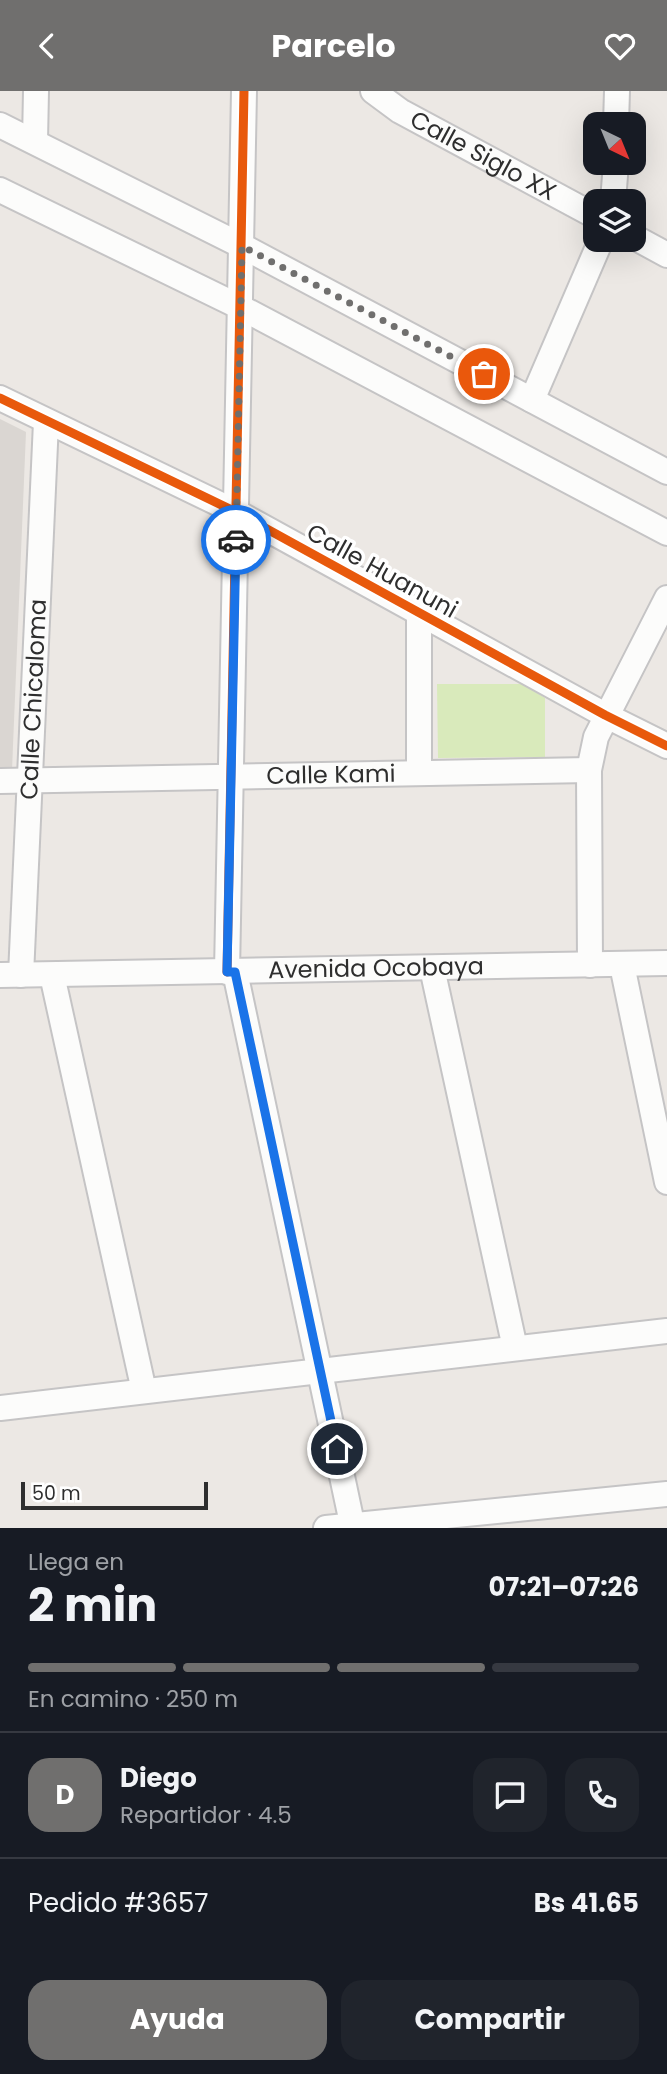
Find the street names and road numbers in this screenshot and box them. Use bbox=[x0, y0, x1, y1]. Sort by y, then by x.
street label: Calle Siglo XX bbox=[404, 102, 562, 208]
street label: Calle Huanuni bbox=[301, 515, 464, 626]
street label: Calle Chicaloma bbox=[12, 598, 54, 800]
street label: Calle Kami bbox=[266, 757, 396, 792]
street label: Avenida Ocobaya bbox=[268, 949, 484, 986]

